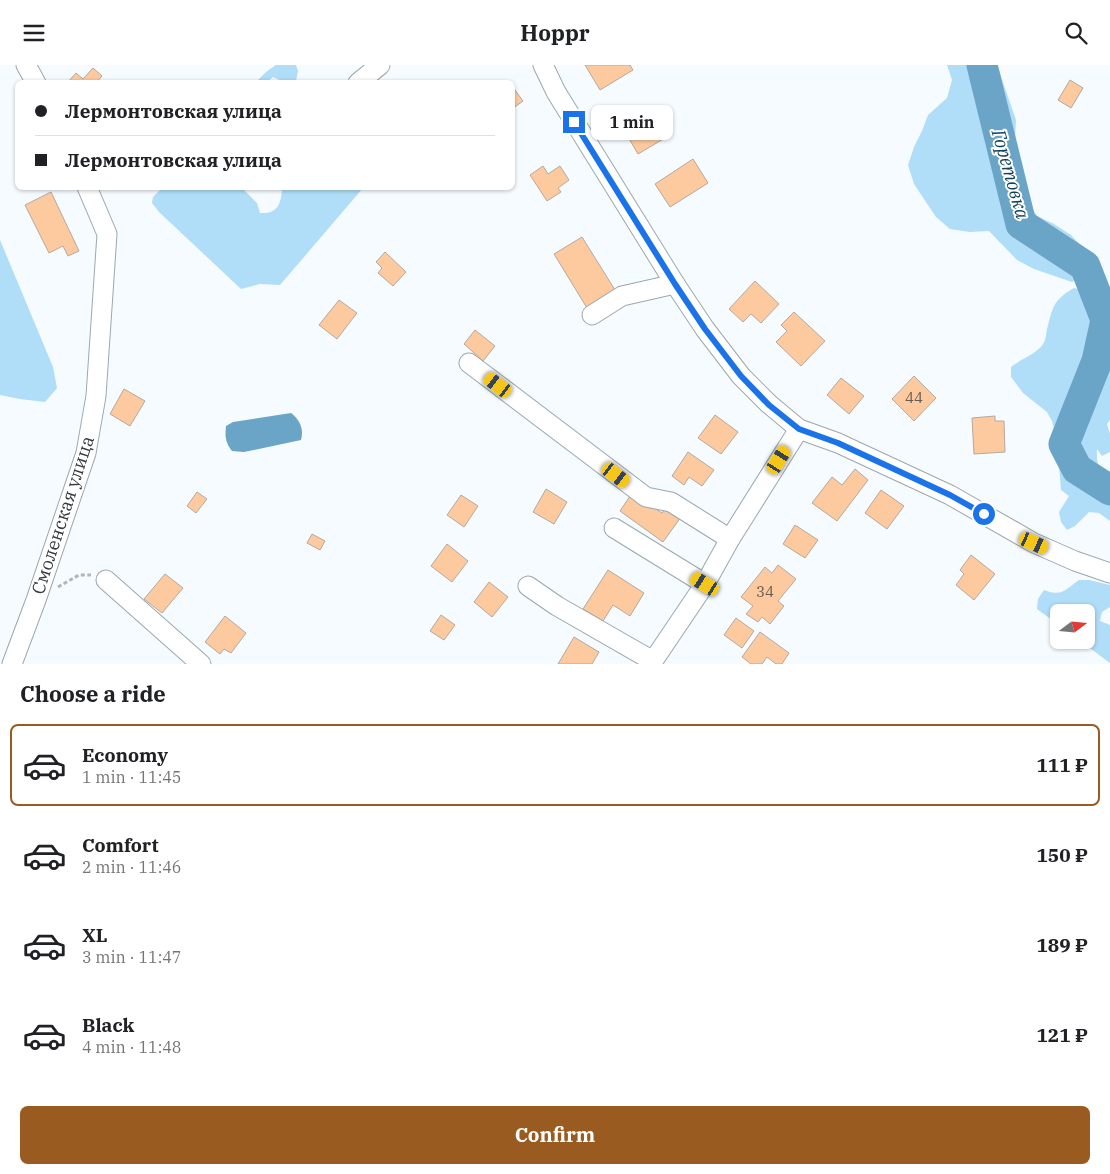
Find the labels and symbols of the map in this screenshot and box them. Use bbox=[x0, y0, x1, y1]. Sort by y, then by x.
callout: 1 min bbox=[592, 105, 674, 139]
route end bbox=[563, 111, 585, 133]
water label: Горетовка bbox=[986, 125, 1035, 222]
car bbox=[481, 370, 514, 400]
house number: 44 bbox=[905, 388, 923, 407]
street label: Смоленская улица bbox=[26, 433, 99, 597]
car bbox=[764, 443, 793, 477]
car bbox=[599, 460, 632, 490]
route start bbox=[973, 503, 995, 525]
car bbox=[1017, 530, 1050, 556]
car bbox=[688, 570, 721, 598]
house number: 34 bbox=[756, 582, 774, 601]
north arrow bbox=[1050, 604, 1095, 649]

